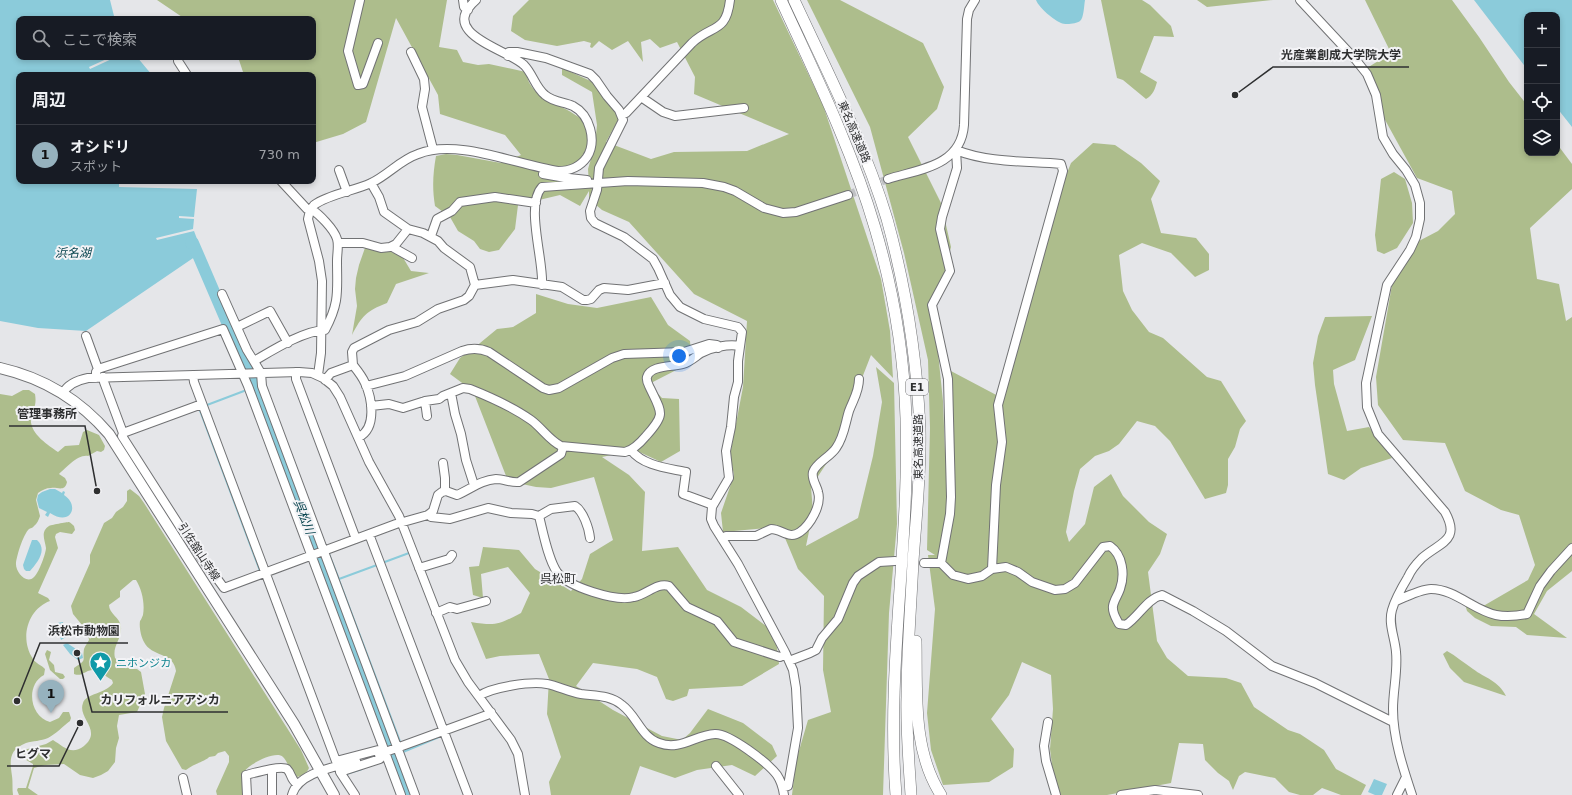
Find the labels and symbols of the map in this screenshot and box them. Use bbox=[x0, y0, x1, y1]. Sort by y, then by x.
callout: 光産業創成大学院大学 bbox=[1273, 43, 1409, 67]
text: 光産業創成大学院大学 bbox=[1281, 48, 1401, 62]
street label: 東名高速道路 bbox=[835, 99, 873, 165]
water label: 浜名湖 bbox=[55, 246, 93, 260]
your location bbox=[669, 346, 689, 366]
road number: E1 bbox=[906, 379, 928, 395]
callout: 管理事務所 bbox=[9, 402, 85, 426]
text: 管理事務所 bbox=[17, 407, 77, 421]
street label: 東名高速道路 bbox=[912, 414, 925, 480]
water label: 呉松川 bbox=[291, 498, 318, 538]
street label: 引佐舘山寺線 bbox=[176, 521, 222, 583]
district label: 呉松町 bbox=[540, 572, 576, 586]
callout: 浜松市動物園 bbox=[40, 619, 128, 643]
text: 浜松市動物園 bbox=[48, 624, 120, 638]
place icon: ニホンジカ bbox=[88, 650, 114, 683]
place label: ニホンジカ bbox=[116, 657, 171, 670]
pin: 1 bbox=[38, 680, 64, 713]
callout: カリフォルニアアシカ bbox=[92, 688, 228, 712]
text: カリフォルニアアシカ bbox=[100, 693, 220, 707]
callout: ヒグマ bbox=[7, 742, 59, 766]
text: ヒグマ bbox=[15, 747, 51, 761]

